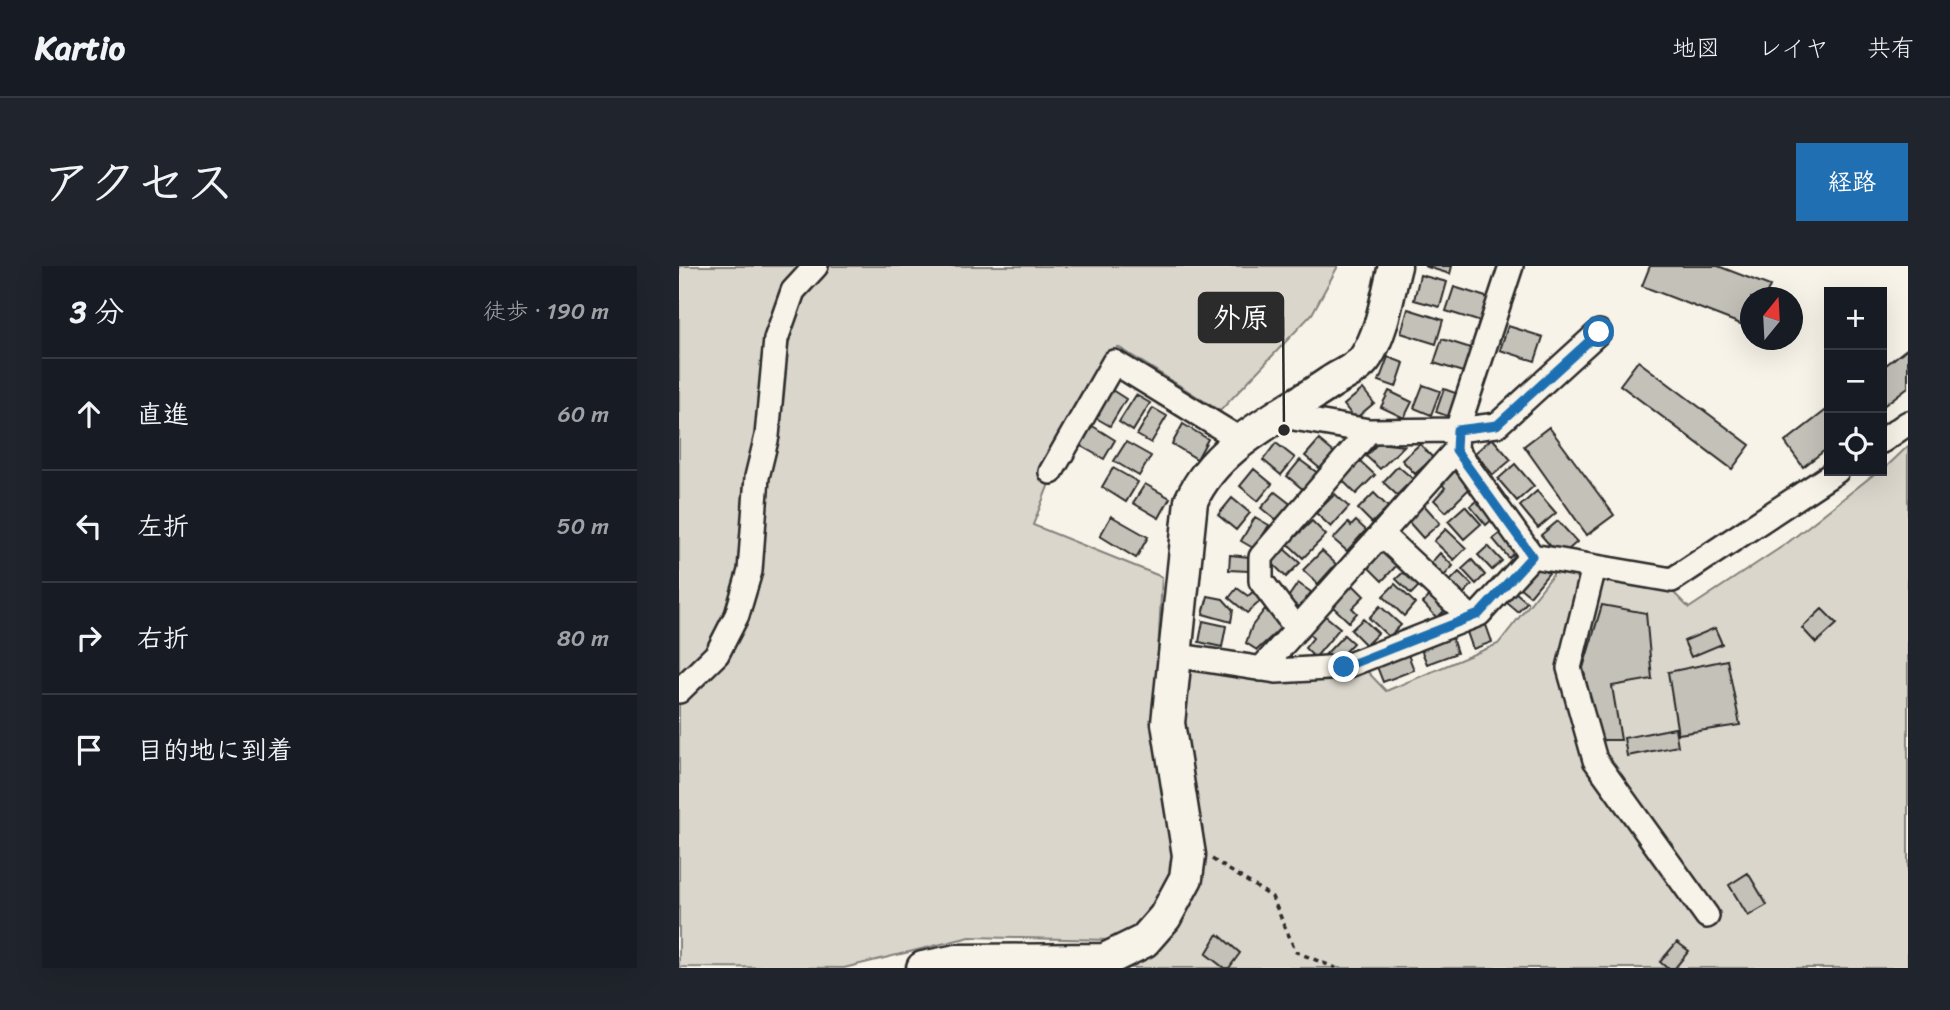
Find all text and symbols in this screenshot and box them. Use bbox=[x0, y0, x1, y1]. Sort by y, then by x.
text: Kartio bbox=[35, 19, 125, 77]
text: 地図 bbox=[1672, 27, 1720, 69]
text: レイヤ bbox=[1758, 27, 1829, 69]
text: 共有 bbox=[1867, 27, 1915, 69]
text: アクセス bbox=[42, 139, 235, 226]
button: 経路 bbox=[1796, 143, 1908, 221]
text: 3 分 bbox=[70, 285, 124, 339]
north arrow bbox=[1740, 287, 1803, 350]
map controls bbox=[1824, 287, 1887, 476]
button: + bbox=[1824, 287, 1887, 350]
text: 徒歩 · 190 m bbox=[483, 291, 609, 332]
callout: 外原 bbox=[1199, 293, 1283, 342]
text: 外原 bbox=[1213, 293, 1269, 342]
route start bbox=[1583, 316, 1614, 347]
button: − bbox=[1824, 350, 1887, 413]
text: 直進 bbox=[137, 391, 189, 437]
text: 60 m bbox=[558, 394, 609, 435]
icon: ahead bbox=[70, 395, 108, 433]
button: locate bbox=[1824, 413, 1887, 476]
text: 左折 bbox=[137, 503, 189, 549]
text: 50 m bbox=[557, 506, 609, 547]
icon: left bbox=[70, 507, 108, 545]
text: 右折 bbox=[137, 615, 189, 661]
text: 80 m bbox=[557, 618, 609, 659]
icon: right bbox=[70, 619, 108, 657]
route end bbox=[1328, 651, 1359, 682]
text: 目的地に到着 bbox=[137, 727, 293, 773]
icon: arrive bbox=[70, 731, 108, 769]

